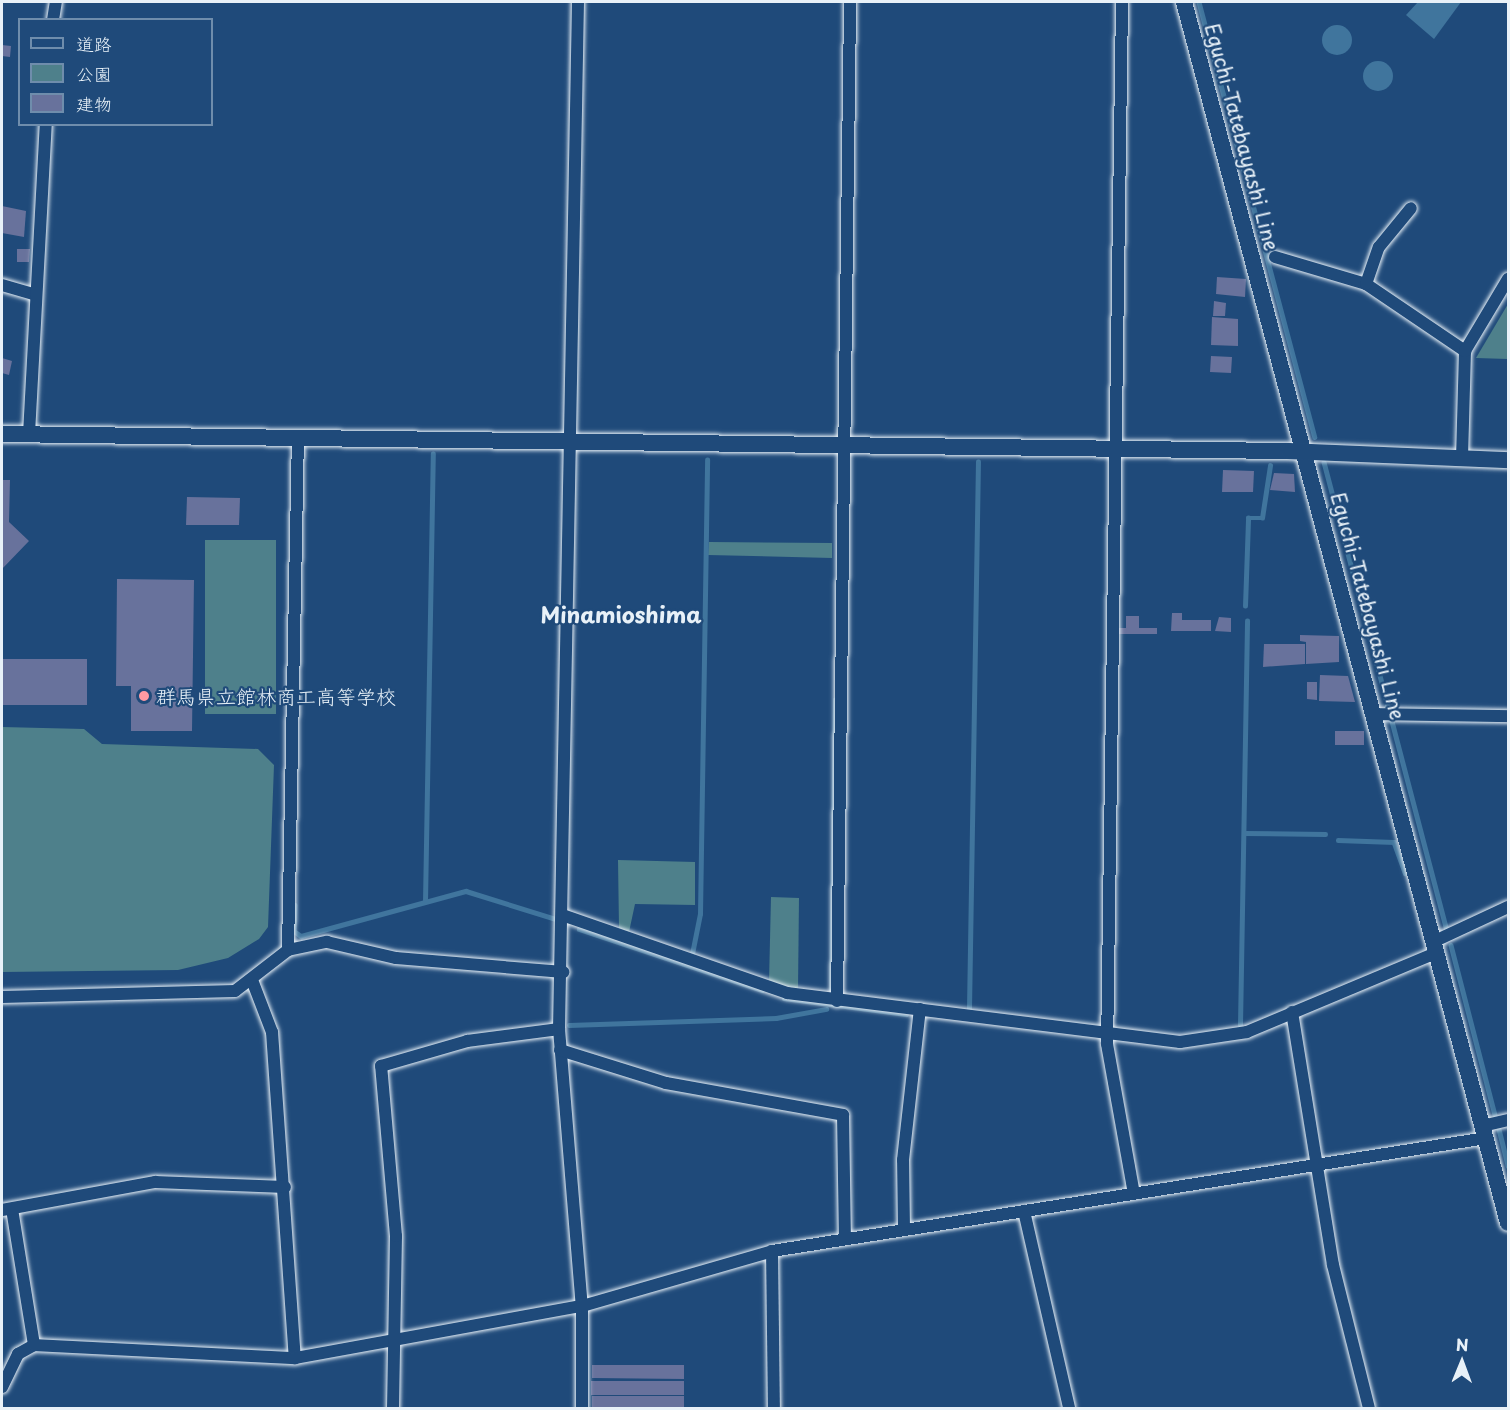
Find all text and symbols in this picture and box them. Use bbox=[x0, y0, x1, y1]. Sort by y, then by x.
legend bbox=[18, 18, 213, 126]
street label: Eguchi-Tatebayashi Line bbox=[1200, 21, 1284, 253]
text: 道路 bbox=[76, 30, 112, 57]
text: 公園 bbox=[76, 60, 112, 87]
text: 建物 bbox=[76, 90, 112, 117]
street label: Eguchi-Tatebayashi Line bbox=[1326, 490, 1410, 722]
district label: Minamioshima bbox=[540, 601, 702, 627]
place label: 群馬県立館林商工高等学校 bbox=[156, 684, 396, 708]
marker: 群馬県立館林商工高等学校 bbox=[137, 689, 151, 703]
north arrow bbox=[1432, 1332, 1492, 1392]
text: N bbox=[1456, 1332, 1469, 1356]

